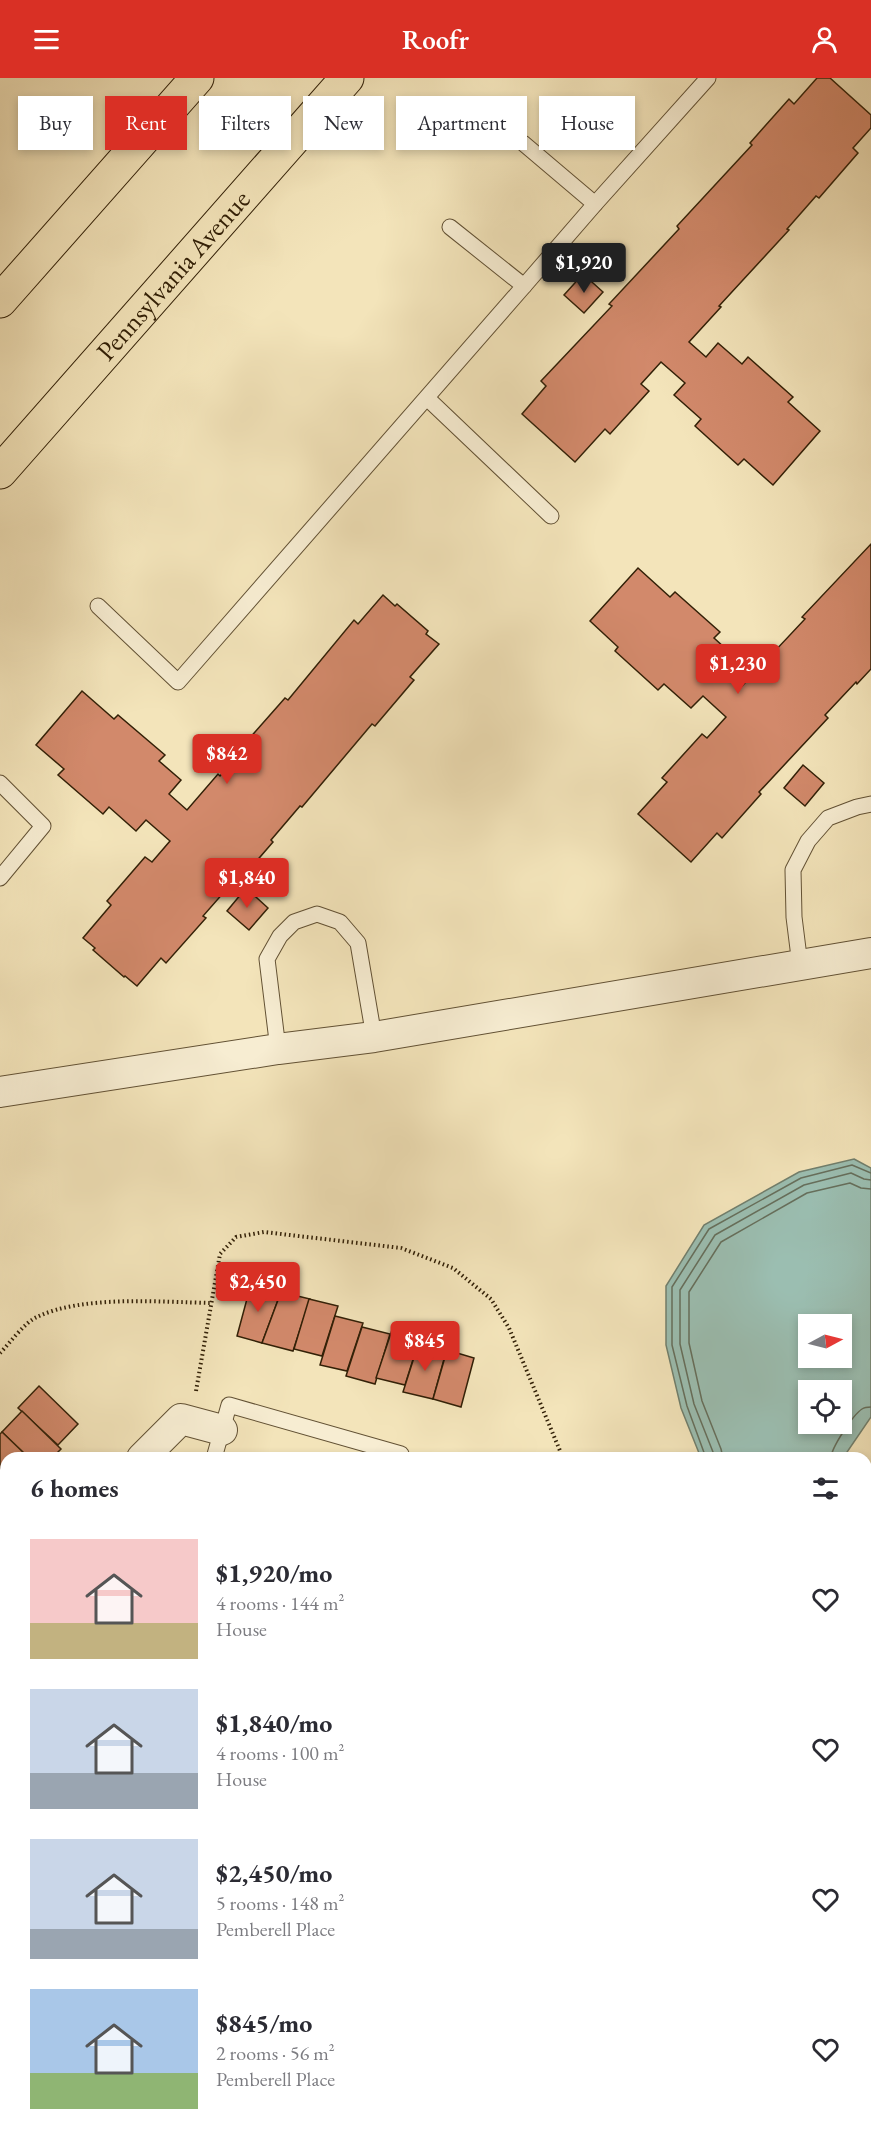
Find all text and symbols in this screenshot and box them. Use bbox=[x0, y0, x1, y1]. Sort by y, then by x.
text: Roofr bbox=[402, 22, 469, 57]
icon: menu bbox=[30, 23, 63, 56]
icon: person bbox=[808, 23, 841, 56]
chip: Buy bbox=[18, 96, 93, 150]
chip: Rent bbox=[105, 96, 187, 150]
chip: Filters bbox=[199, 96, 291, 150]
chip: New bbox=[303, 96, 384, 150]
chip: Apartment bbox=[396, 96, 527, 150]
chip: House bbox=[539, 96, 635, 150]
street label: Pennsylvania Avenue bbox=[88, 182, 257, 368]
pin: $1,920 bbox=[535, 243, 633, 294]
text: $1,920 bbox=[556, 249, 612, 275]
pin: $1,230 bbox=[689, 644, 787, 695]
text: $1,230 bbox=[710, 650, 766, 676]
pin: $842 bbox=[191, 734, 263, 785]
text: $842 bbox=[207, 740, 247, 766]
pin: $1,840 bbox=[198, 858, 296, 909]
text: $1,840 bbox=[219, 864, 275, 890]
pin: $2,450 bbox=[209, 1262, 307, 1313]
text: $2,450 bbox=[230, 1268, 286, 1294]
north arrow bbox=[798, 1314, 852, 1368]
map controls bbox=[798, 1314, 852, 1434]
pin: $845 bbox=[389, 1321, 461, 1372]
text: $845 bbox=[405, 1327, 445, 1353]
button: locate bbox=[798, 1380, 852, 1434]
text: 6 homes bbox=[30, 1471, 119, 1505]
icon: filters bbox=[809, 1472, 842, 1505]
text: $1,920/mo bbox=[216, 1556, 332, 1590]
icon: home bbox=[78, 1563, 150, 1635]
icon: heart bbox=[809, 1583, 842, 1616]
text: 4 rooms · 144 m² bbox=[216, 1590, 344, 1616]
text: House bbox=[216, 1616, 267, 1642]
text: $1,840/mo bbox=[216, 1706, 332, 1740]
icon: home bbox=[78, 1713, 150, 1785]
icon: heart bbox=[809, 1733, 842, 1766]
text: 4 rooms · 100 m² bbox=[216, 1740, 344, 1766]
text: House bbox=[216, 1766, 267, 1792]
text: $2,450/mo bbox=[216, 1856, 332, 1890]
icon: home bbox=[78, 1863, 150, 1935]
icon: heart bbox=[809, 1883, 842, 1916]
text: 5 rooms · 148 m² bbox=[216, 1890, 344, 1916]
text: Pemberell Place bbox=[216, 1916, 335, 1942]
text: $845/mo bbox=[216, 2006, 312, 2040]
icon: home bbox=[78, 2013, 150, 2085]
icon: heart bbox=[809, 2033, 842, 2066]
text: 2 rooms · 56 m² bbox=[216, 2040, 335, 2066]
text: Pemberell Place bbox=[216, 2066, 335, 2092]

